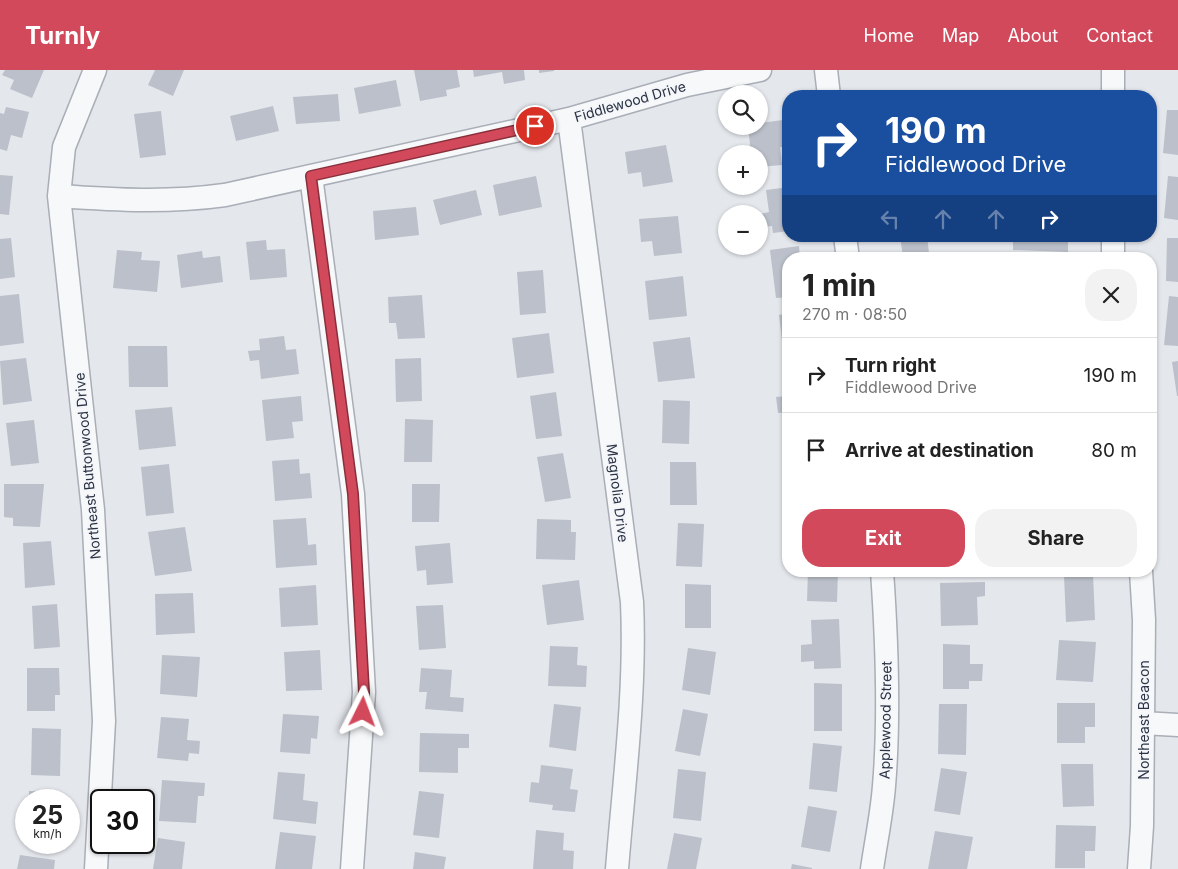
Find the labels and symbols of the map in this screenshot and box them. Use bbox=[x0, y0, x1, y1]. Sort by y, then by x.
street label: Fiddlewood Drive bbox=[572, 77, 688, 125]
pin bbox=[514, 105, 556, 147]
street label: Northeast Buttonwood Drive bbox=[70, 372, 104, 560]
street label: Magnolia Drive bbox=[604, 443, 632, 543]
street label: Applewood Street bbox=[875, 660, 895, 779]
street label: Northeast Beacon bbox=[1135, 660, 1152, 780]
position arrow bbox=[336, 685, 388, 737]
speed limit sign: 30 bbox=[90, 789, 155, 854]

